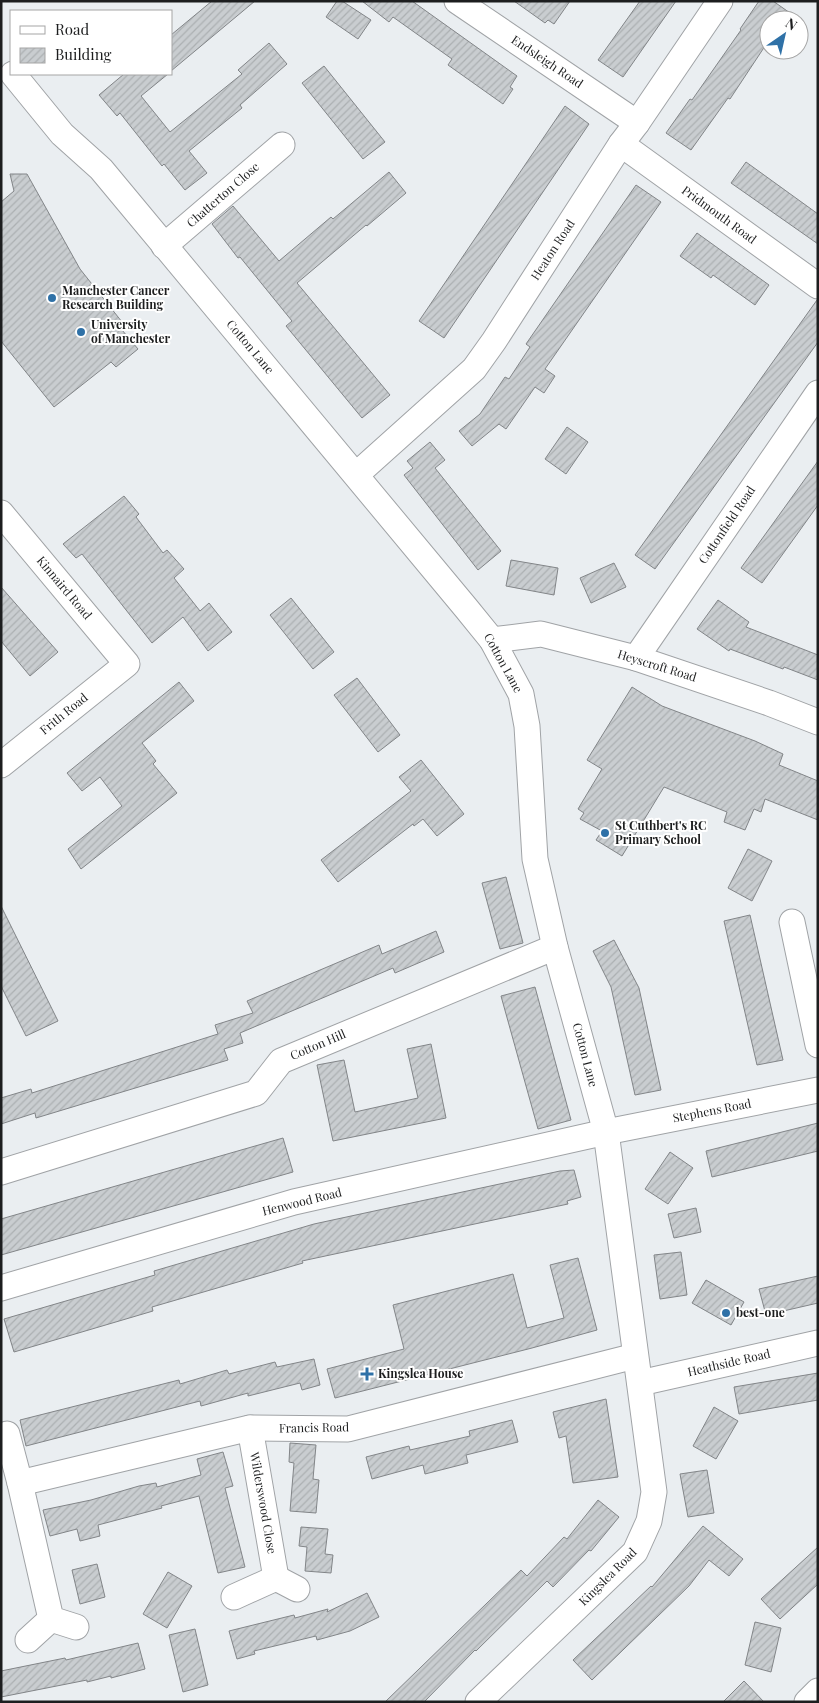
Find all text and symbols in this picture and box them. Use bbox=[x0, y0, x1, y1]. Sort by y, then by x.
legend bbox=[10, 10, 172, 75]
north arrow bbox=[759, 10, 809, 60]
text: N bbox=[782, 13, 801, 35]
text: Road bbox=[55, 19, 89, 39]
street label: Endsleigh Road bbox=[509, 31, 587, 91]
text: Building bbox=[55, 44, 112, 64]
street label: Chatterton Close bbox=[183, 158, 262, 230]
street label: Pridmouth Road bbox=[679, 182, 760, 247]
street label: Heaton Road bbox=[527, 216, 578, 283]
place label: Manchester Cancer Research Building bbox=[62, 282, 170, 312]
marker: Manchester Cancer Research Building bbox=[46, 292, 58, 304]
place label: University of Manchester bbox=[91, 316, 170, 346]
street label: Cotton Lane bbox=[223, 316, 278, 377]
marker: University of Manchester bbox=[75, 326, 87, 338]
street label: Cottonfield Road bbox=[694, 482, 758, 567]
street label: Kinnaird Road bbox=[34, 553, 96, 622]
street label: Cotton Lane bbox=[481, 630, 527, 695]
street label: Heyscroft Road bbox=[616, 645, 699, 685]
street label: Frith Road bbox=[36, 689, 91, 737]
place label: St Cuthbert's RC Primary School bbox=[615, 817, 707, 847]
marker: St Cuthbert's RC Primary School bbox=[599, 827, 611, 839]
street label: Cotton Lane bbox=[570, 1021, 602, 1089]
street label: Cotton Hill bbox=[287, 1025, 348, 1063]
street label: Stephens Road bbox=[671, 1095, 752, 1125]
street label: Henwood Road bbox=[260, 1183, 343, 1219]
place label: best-one bbox=[736, 1304, 785, 1320]
marker: best-one bbox=[720, 1307, 732, 1319]
street label: Heathside Road bbox=[686, 1345, 772, 1379]
place label: Kingslea House bbox=[378, 1365, 463, 1381]
marker: Kingslea House bbox=[360, 1367, 374, 1381]
street label: Francis Road bbox=[279, 1418, 349, 1436]
street label: Wilderswood Close bbox=[247, 1450, 281, 1555]
street label: Kingslea Road bbox=[575, 1544, 640, 1609]

